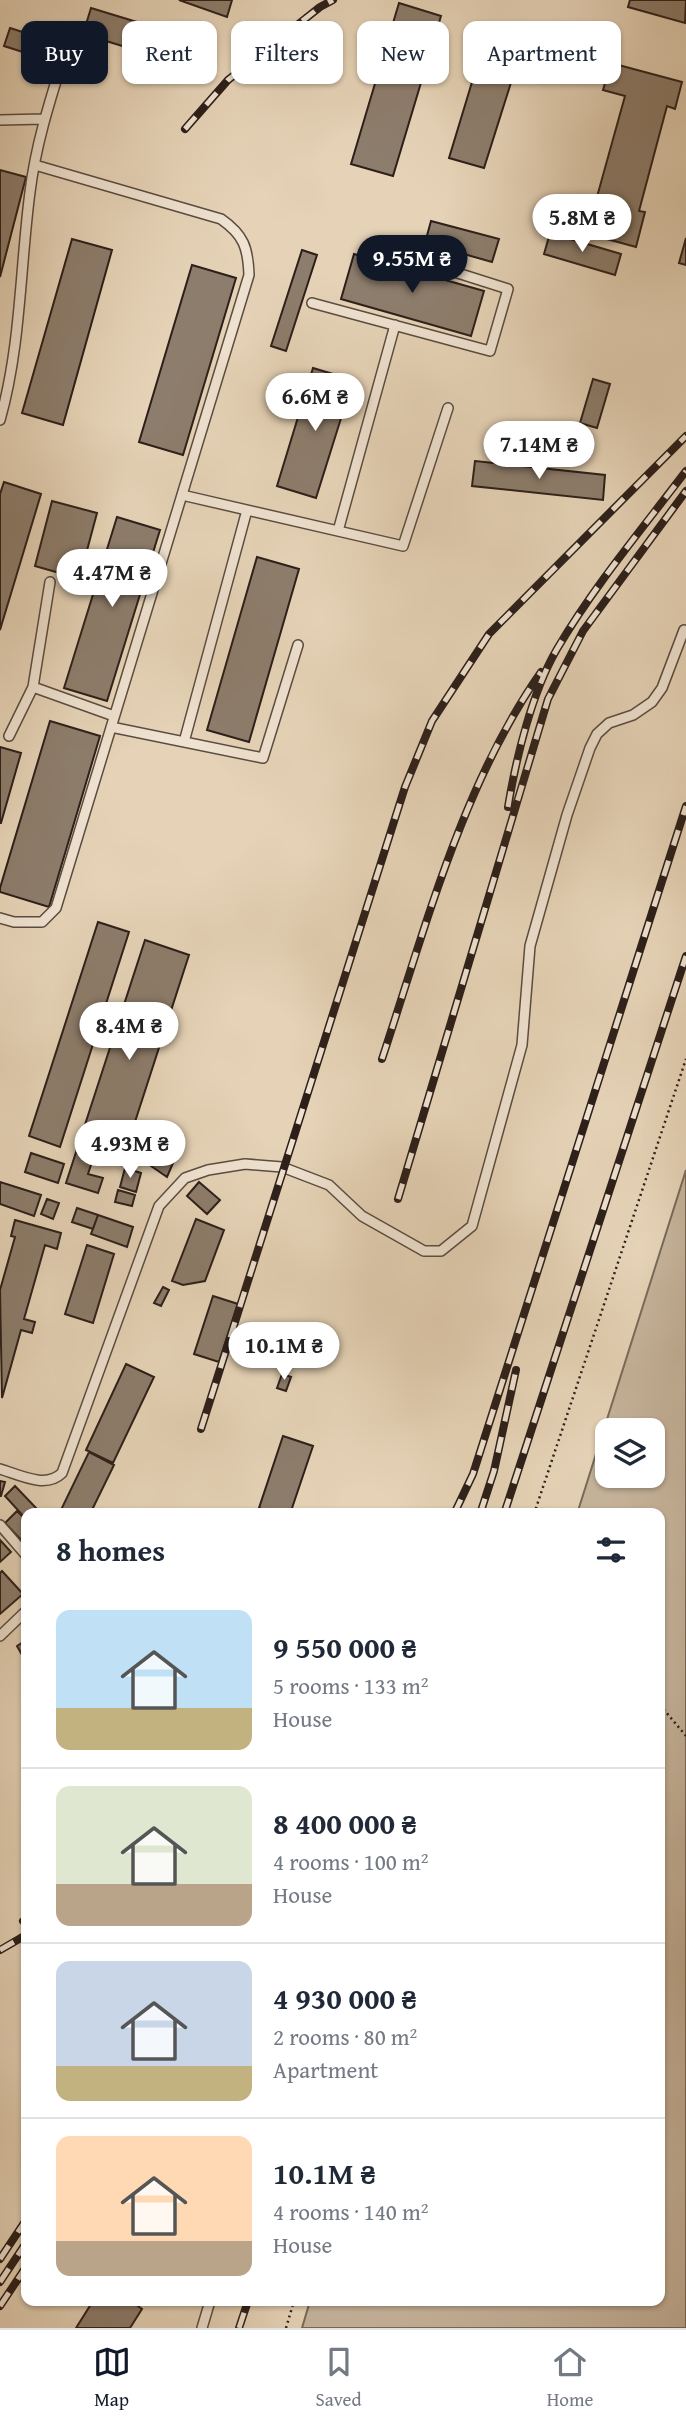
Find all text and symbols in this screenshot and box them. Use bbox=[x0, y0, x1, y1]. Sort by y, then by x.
chip: Buy bbox=[21, 21, 108, 84]
chip: Rent bbox=[122, 21, 217, 84]
chip: Filters bbox=[231, 21, 343, 84]
chip: New bbox=[357, 21, 449, 84]
chip: Apartment bbox=[463, 21, 621, 84]
pin: 5.8M ₴ bbox=[525, 194, 639, 254]
text: 5.8M ₴ bbox=[548, 200, 616, 233]
pin: 9.55M ₴ bbox=[347, 236, 477, 295]
text: 9.55M ₴ bbox=[372, 241, 452, 274]
pin: 6.6M ₴ bbox=[258, 374, 372, 433]
text: 6.6M ₴ bbox=[281, 379, 349, 412]
pin: 7.14M ₴ bbox=[474, 421, 604, 481]
text: 7.14M ₴ bbox=[499, 427, 579, 460]
pin: 4.47M ₴ bbox=[47, 550, 177, 609]
text: 4.47M ₴ bbox=[72, 555, 152, 588]
pin: 8.4M ₴ bbox=[72, 1002, 186, 1062]
text: 8.4M ₴ bbox=[95, 1008, 163, 1041]
pin: 4.93M ₴ bbox=[65, 1120, 195, 1180]
text: 4.93M ₴ bbox=[90, 1126, 170, 1159]
pin: 10.1M ₴ bbox=[219, 1322, 349, 1382]
text: 10.1M ₴ bbox=[244, 1328, 324, 1361]
map controls bbox=[595, 1418, 665, 1488]
button: layers bbox=[595, 1418, 665, 1488]
text: 8 homes bbox=[56, 1528, 165, 1572]
icon: filters bbox=[592, 1531, 630, 1569]
text: 9 550 000 ₴ bbox=[273, 1625, 417, 1669]
icon: home bbox=[112, 1638, 196, 1722]
text: 5 rooms · 133 m² bbox=[273, 1669, 428, 1702]
text: House bbox=[273, 1702, 332, 1735]
text: 8 400 000 ₴ bbox=[273, 1801, 417, 1845]
icon: home bbox=[112, 1814, 196, 1898]
text: 4 rooms · 100 m² bbox=[273, 1845, 428, 1878]
text: House bbox=[273, 1878, 332, 1911]
text: 4 930 000 ₴ bbox=[273, 1976, 417, 2020]
icon: home bbox=[112, 1989, 196, 2073]
text: 2 rooms · 80 m² bbox=[273, 2020, 417, 2053]
text: Apartment bbox=[273, 2053, 378, 2086]
text: 10.1M ₴ bbox=[273, 2151, 376, 2195]
icon: home bbox=[112, 2164, 196, 2248]
text: 4 rooms · 140 m² bbox=[273, 2195, 428, 2228]
text: House bbox=[273, 2228, 332, 2261]
tab: Map bbox=[93, 2343, 131, 2413]
tab: Saved bbox=[316, 2343, 362, 2413]
tab: Home bbox=[547, 2343, 593, 2413]

